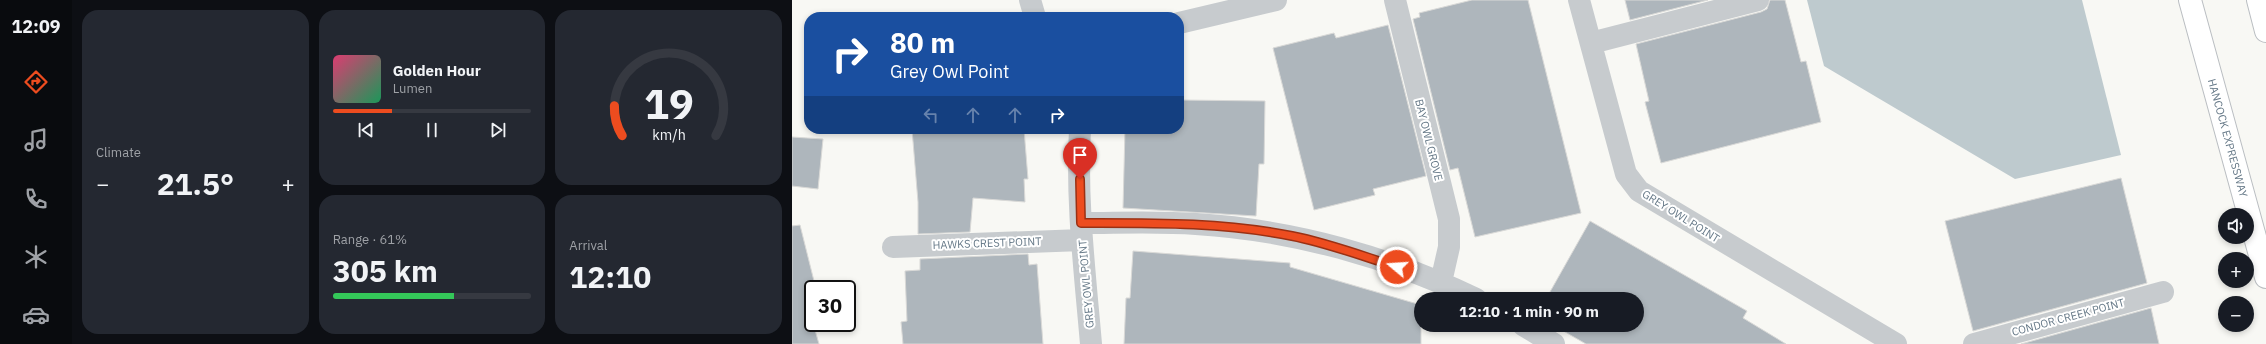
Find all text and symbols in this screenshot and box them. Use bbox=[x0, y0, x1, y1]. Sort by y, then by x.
text: 12:09 bbox=[11, 15, 61, 38]
text: 80 m bbox=[890, 24, 955, 61]
icon: right bbox=[824, 28, 876, 80]
text: Grey Owl Point bbox=[890, 60, 1009, 83]
text: Golden Hour bbox=[393, 61, 481, 80]
icon: directions bbox=[22, 68, 50, 96]
text: 19 bbox=[644, 75, 694, 129]
street label: HANCOCK EXPRESSWAY bbox=[2205, 77, 2251, 199]
text: Lumen bbox=[393, 80, 432, 97]
street label: BAY OWL GROVE bbox=[1412, 98, 1446, 182]
icon: left bbox=[920, 104, 942, 126]
icon: ahead bbox=[962, 104, 984, 126]
icon: ahead bbox=[1004, 104, 1026, 126]
icon: right bbox=[1046, 104, 1068, 126]
icon: previous bbox=[355, 119, 377, 141]
icon: pause bbox=[421, 119, 443, 141]
icon: next bbox=[487, 119, 509, 141]
text: km/h bbox=[652, 124, 685, 143]
icon: music bbox=[22, 126, 50, 154]
pin bbox=[1063, 138, 1097, 179]
text: Climate bbox=[96, 144, 141, 161]
icon: arrive bbox=[1069, 144, 1091, 166]
text: 21.5° bbox=[157, 164, 234, 203]
text: − bbox=[96, 169, 109, 198]
text: + bbox=[281, 169, 295, 198]
icon: phone bbox=[22, 185, 50, 213]
street label: GREY OWL POINT bbox=[1640, 187, 1723, 246]
map controls bbox=[2218, 208, 2254, 332]
button: sound bbox=[2218, 208, 2254, 244]
text: Range · 61% bbox=[333, 231, 407, 248]
street label: HAWKS CREST POINT bbox=[932, 234, 1042, 252]
text: Arrival bbox=[569, 237, 607, 254]
street label: GREY OWL POINT bbox=[1075, 239, 1097, 329]
icon: climate bbox=[22, 243, 50, 271]
position arrow bbox=[1376, 246, 1418, 288]
text: 305 km bbox=[333, 251, 438, 290]
button: + bbox=[2218, 252, 2254, 288]
text: 12:10 bbox=[569, 257, 651, 296]
speed limit sign: 30 bbox=[804, 280, 856, 332]
street label: CONDOR CREEK POINT bbox=[2010, 295, 2127, 339]
button: − bbox=[2218, 296, 2254, 332]
icon: car bbox=[22, 301, 50, 329]
text: 12:10 · 1 min · 90 m bbox=[1459, 302, 1599, 321]

